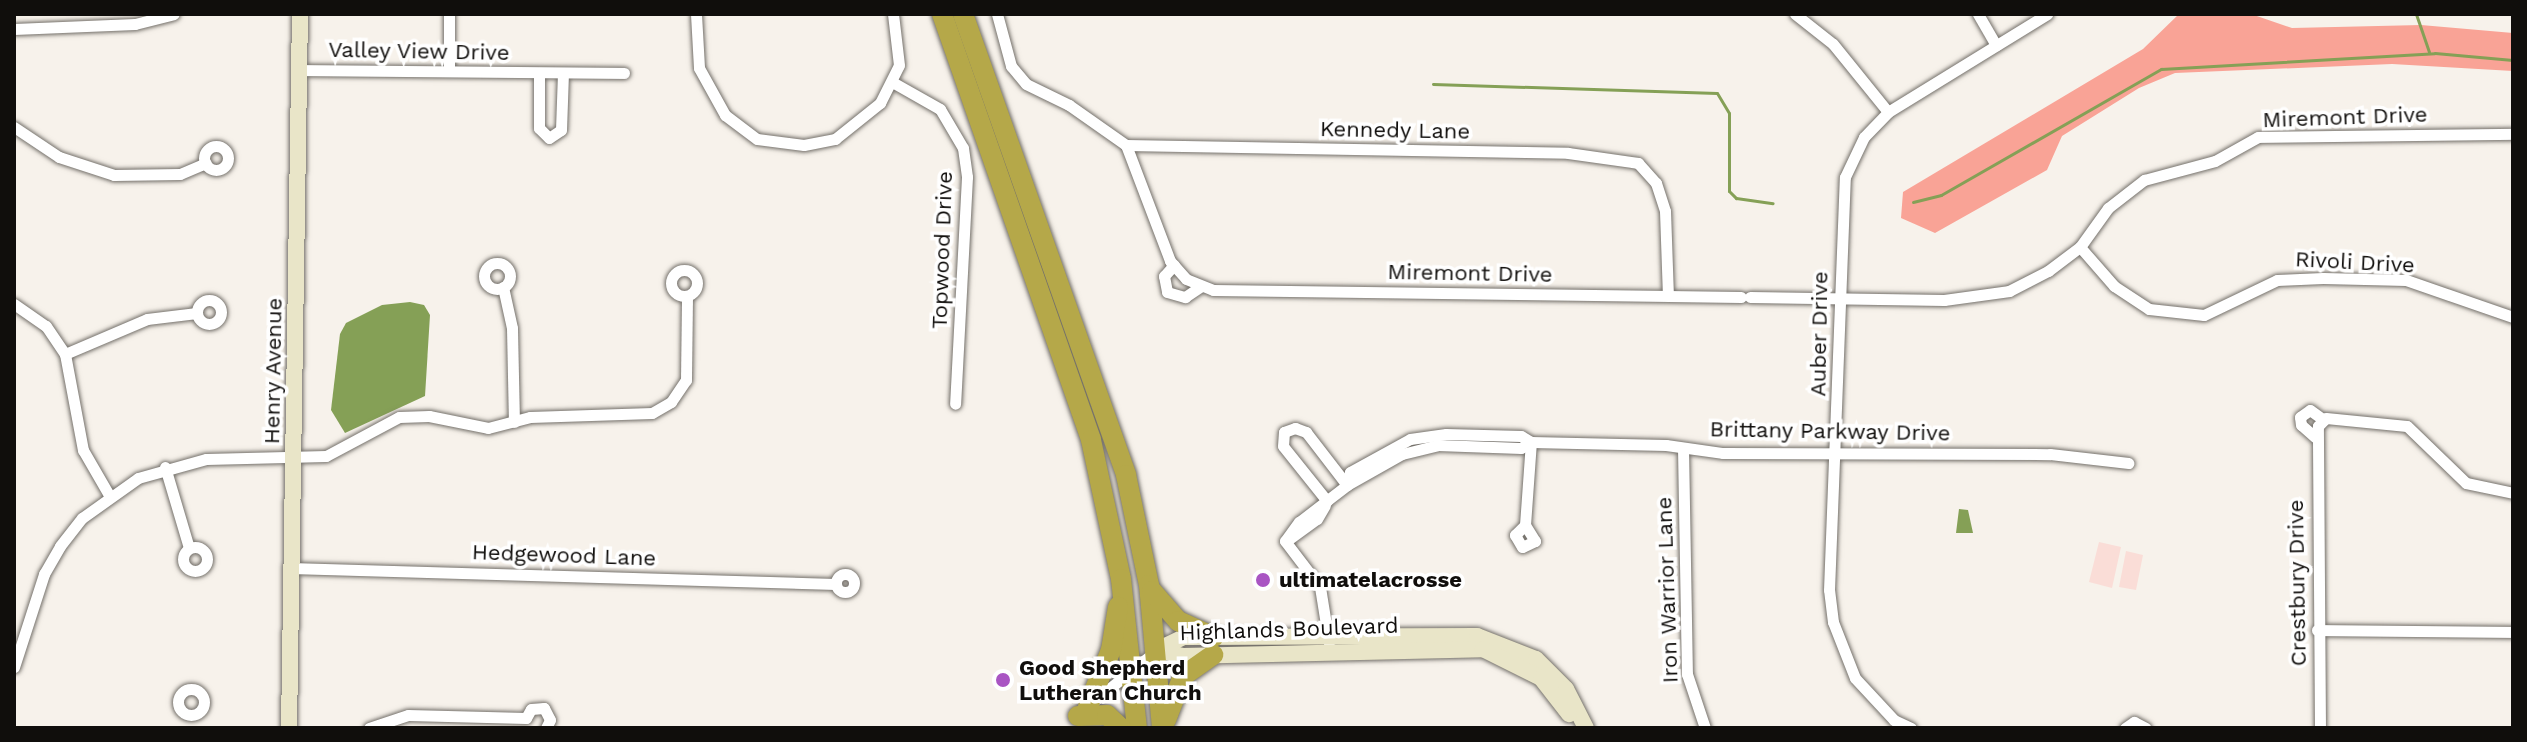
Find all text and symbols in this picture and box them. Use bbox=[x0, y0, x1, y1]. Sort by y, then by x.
street label: Valley View Drive bbox=[327, 36, 511, 66]
street label: Miremont Drive bbox=[2262, 101, 2428, 133]
street label: Kennedy Lane bbox=[1319, 115, 1471, 145]
street label: Topwood Drive bbox=[926, 171, 958, 329]
street label: Rivoli Drive bbox=[2294, 246, 2416, 278]
street label: Miremont Drive bbox=[1387, 258, 1553, 288]
street label: Auber Drive bbox=[1805, 271, 1833, 397]
street label: Henry Avenue bbox=[259, 297, 287, 445]
street label: Brittany Parkway Drive bbox=[1709, 416, 1951, 446]
street label: Iron Warrior Lane bbox=[1651, 496, 1683, 684]
street label: Crestbury Drive bbox=[2282, 499, 2312, 667]
street label: Hedgewood Lane bbox=[471, 539, 657, 571]
place label: ultimatelacrosse bbox=[1279, 567, 1462, 593]
marker: ultimatelacrosse bbox=[1254, 571, 1272, 589]
street label: Highlands Boulevard bbox=[1179, 612, 1399, 646]
place label: Good Shepherd Lutheran Church bbox=[1019, 654, 1202, 706]
marker: Good Shepherd Lutheran Church bbox=[994, 671, 1012, 689]

